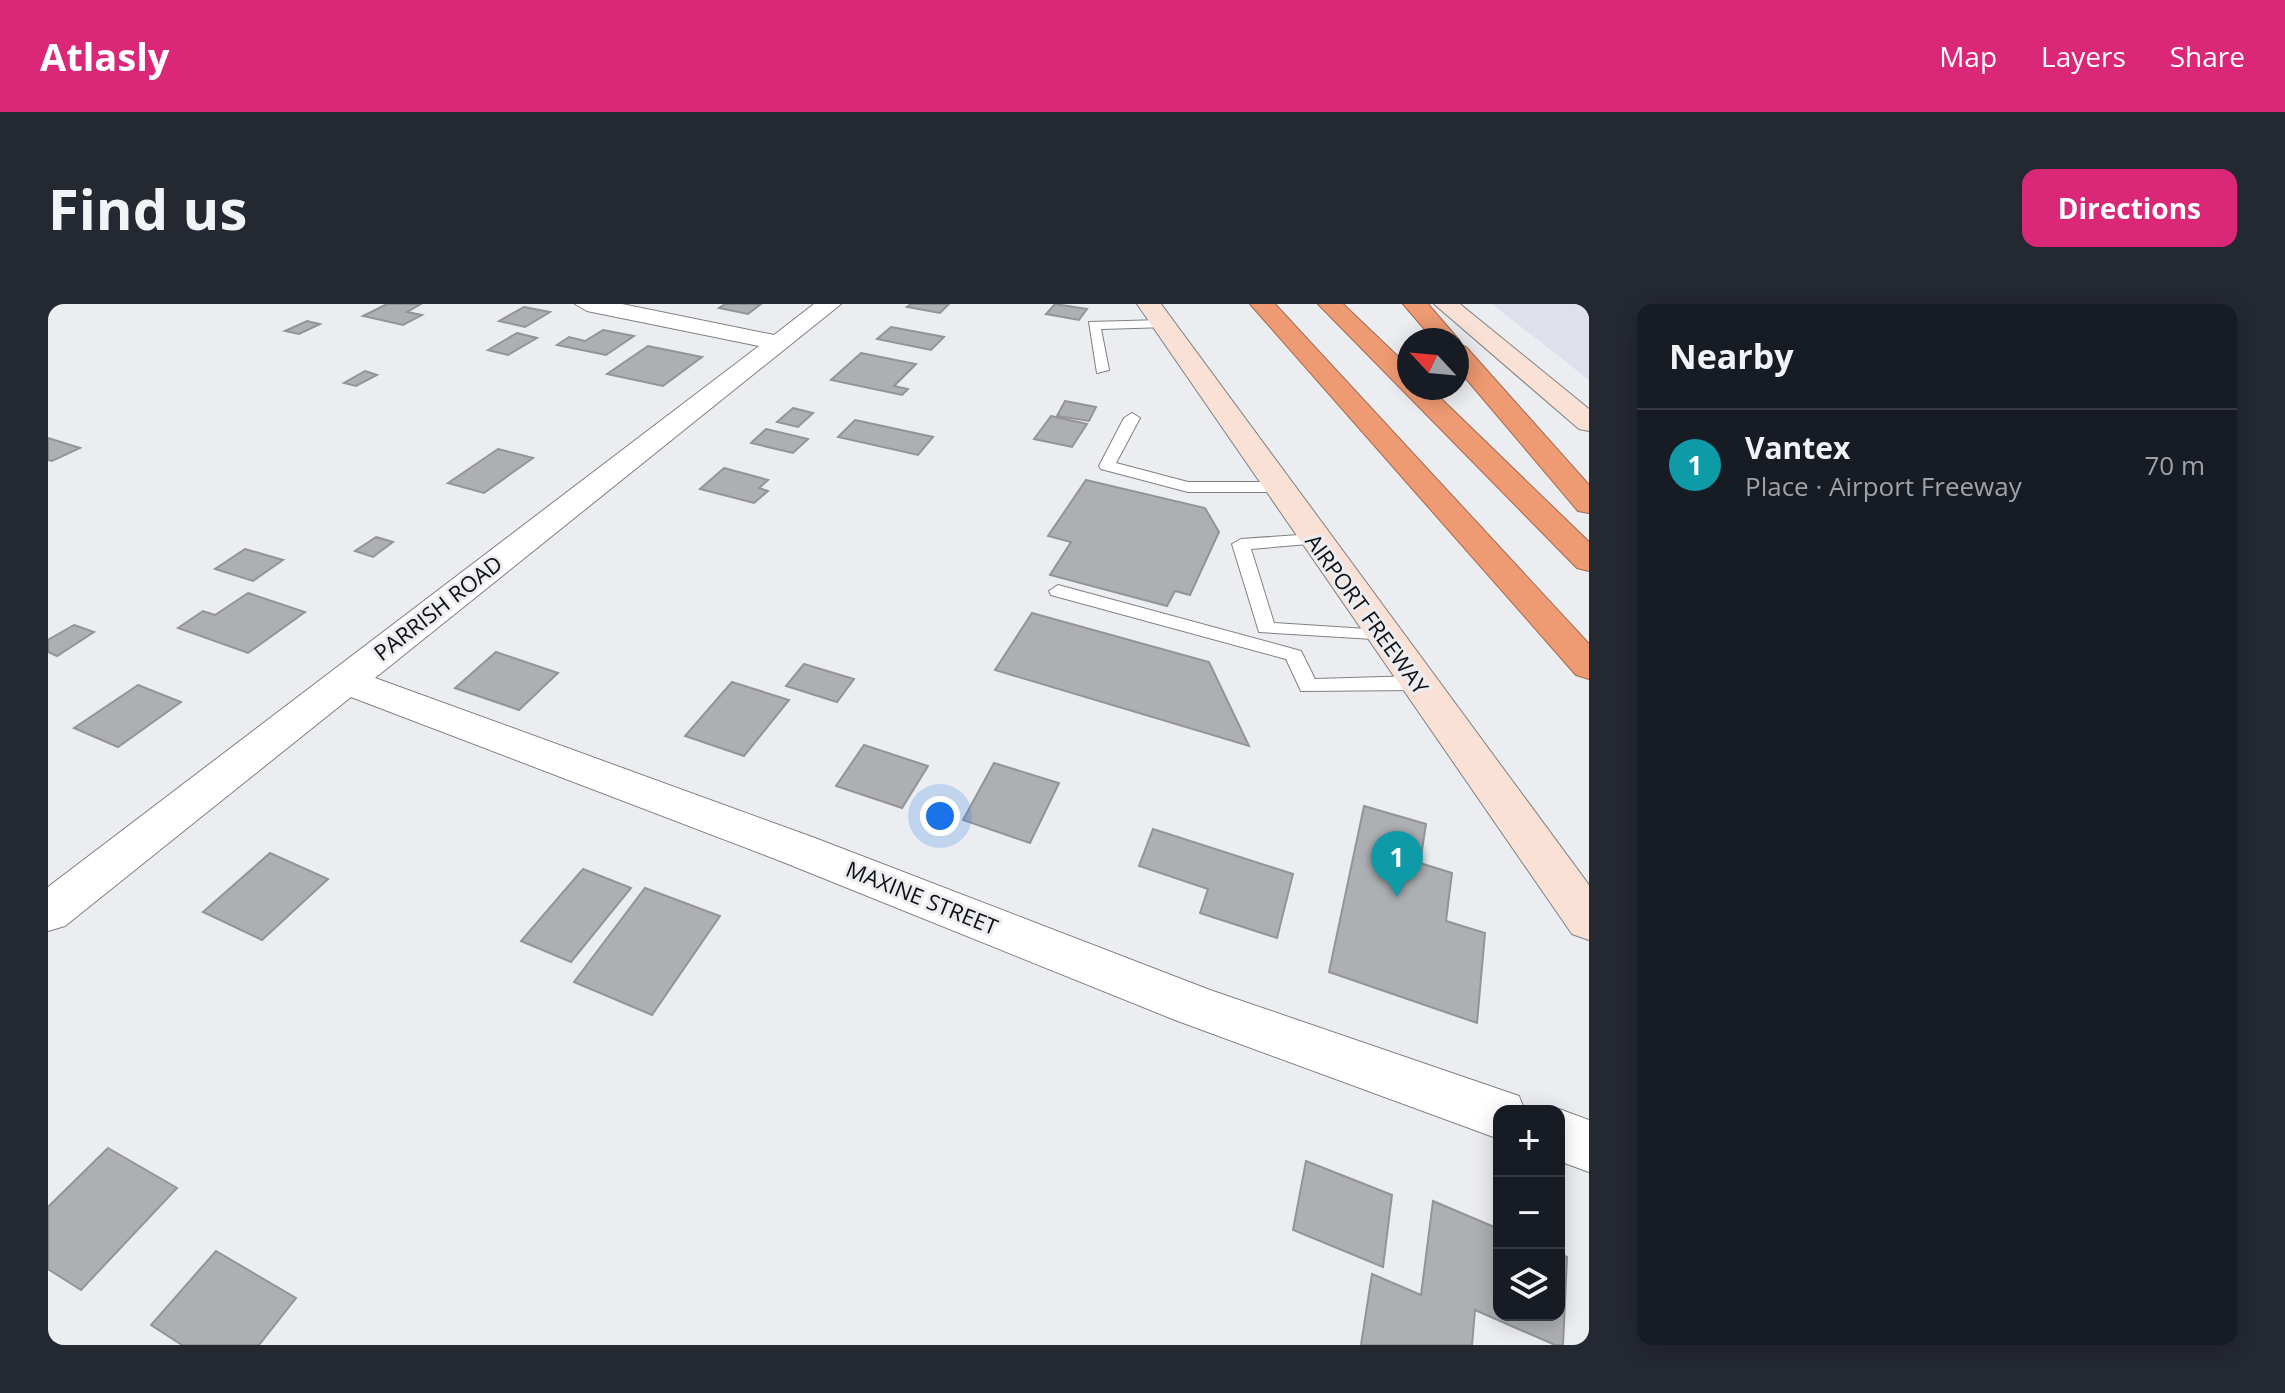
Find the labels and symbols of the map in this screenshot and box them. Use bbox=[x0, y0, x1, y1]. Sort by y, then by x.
north arrow bbox=[1397, 328, 1469, 400]
street label: AIRPORT FREEWAY bbox=[1299, 527, 1437, 700]
street label: PARRISH ROAD bbox=[367, 548, 508, 667]
your location bbox=[920, 796, 960, 836]
pin: 1 bbox=[1371, 831, 1423, 897]
street label: MAXINE STREET bbox=[842, 853, 1003, 941]

